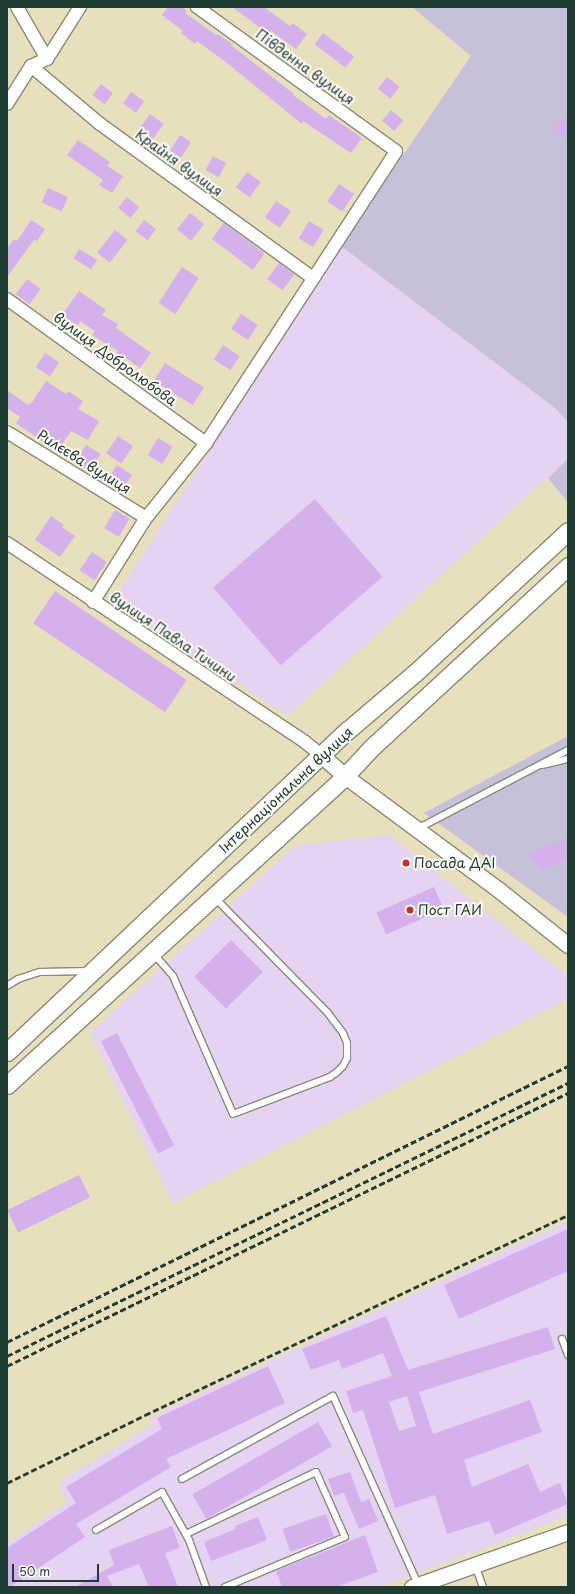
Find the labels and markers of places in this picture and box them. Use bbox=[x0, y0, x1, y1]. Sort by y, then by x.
place label: Посада ДАІ bbox=[414, 855, 496, 871]
marker: Посада ДАІ bbox=[401, 858, 411, 868]
place label: Пост ГАИ bbox=[418, 902, 483, 918]
marker: Пост ГАИ bbox=[405, 905, 415, 915]

